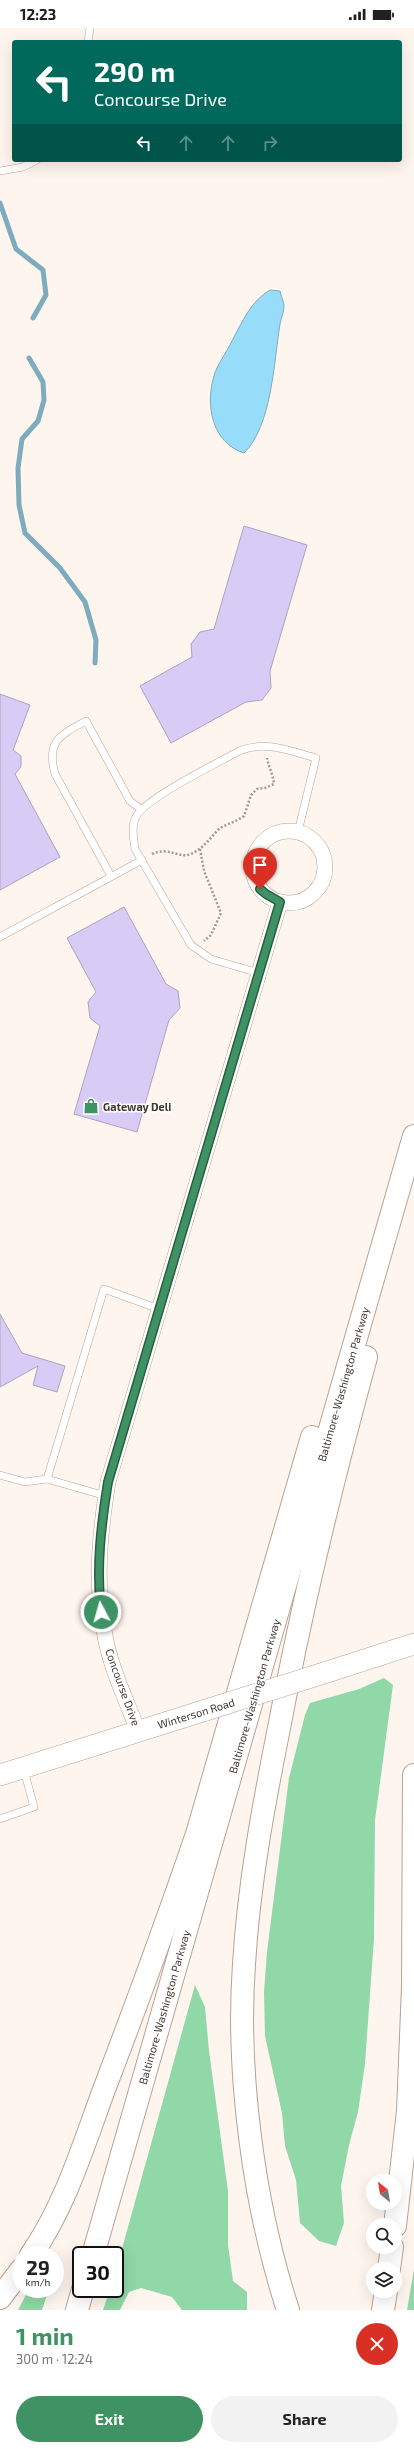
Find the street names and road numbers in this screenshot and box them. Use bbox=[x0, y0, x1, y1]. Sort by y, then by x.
street label: Baltimore-Washington Parkway bbox=[315, 1305, 371, 1463]
street label: Baltimore-Washington Parkway bbox=[226, 1617, 282, 1775]
street label: Concourse Drive bbox=[103, 1647, 143, 1727]
street label: Winterson Road bbox=[156, 1695, 236, 1731]
street label: Baltimore-Washington Parkway bbox=[136, 1928, 192, 2086]

